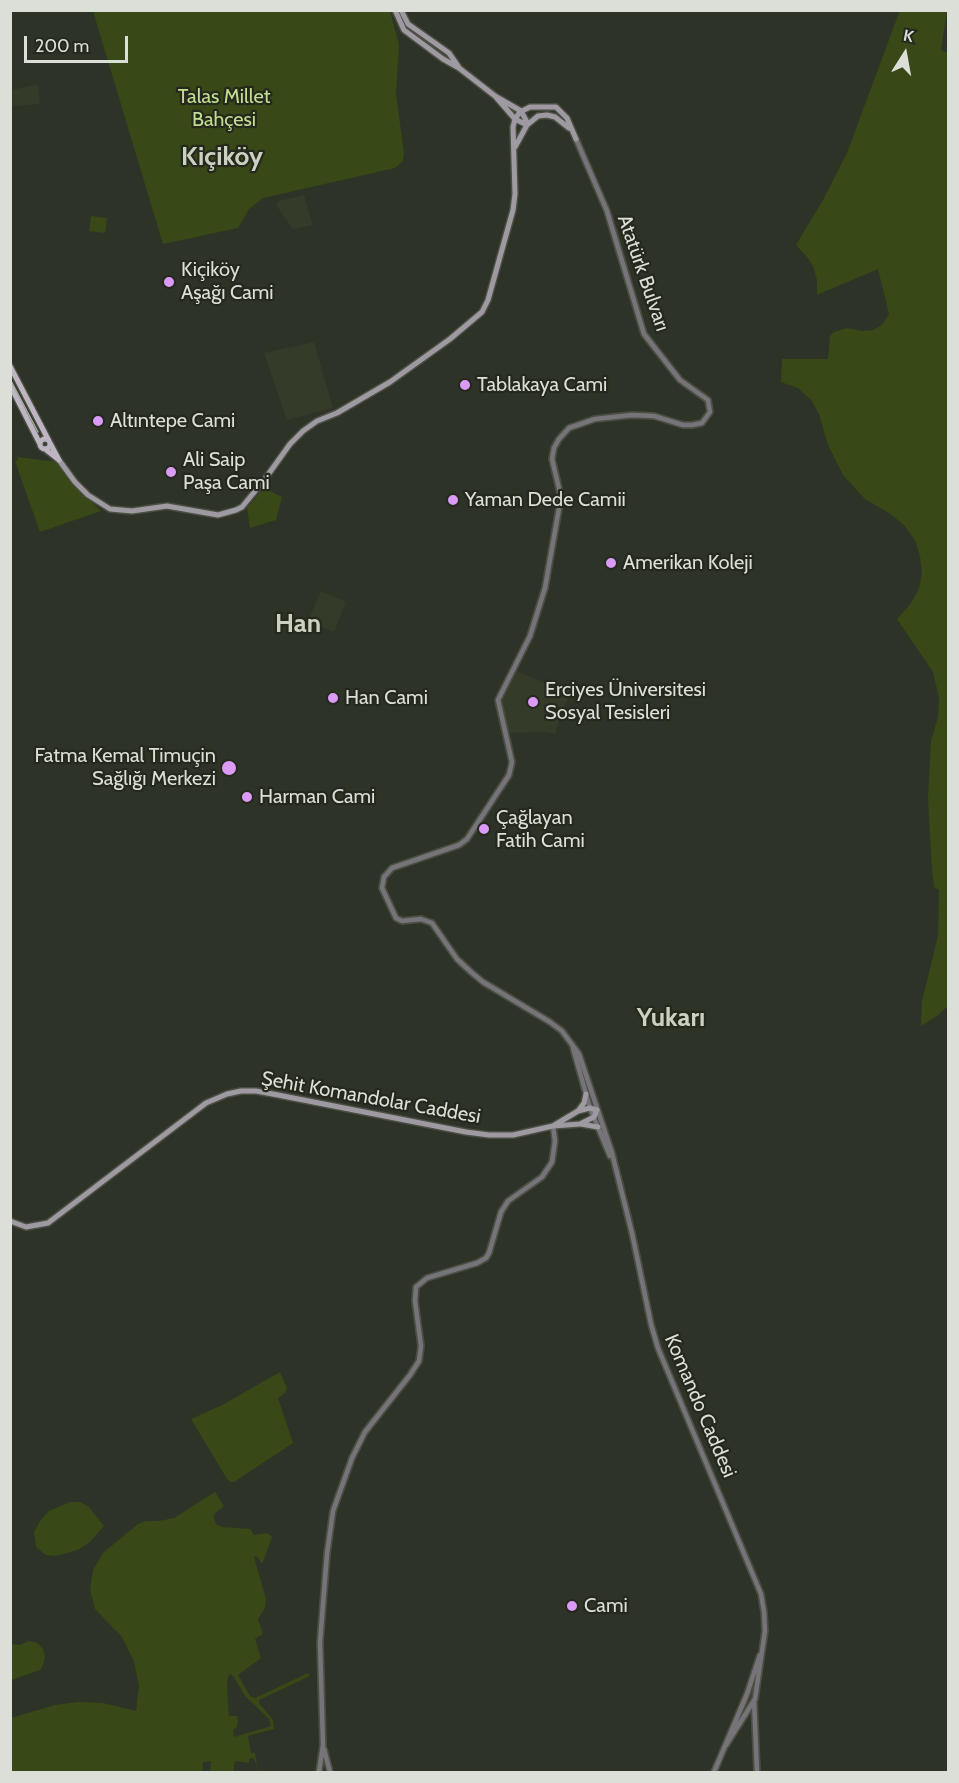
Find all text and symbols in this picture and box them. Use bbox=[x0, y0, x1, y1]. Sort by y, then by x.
scale bar bbox=[27, 24, 130, 62]
north arrow bbox=[875, 24, 935, 84]
text: K bbox=[902, 26, 915, 46]
text: 200 m bbox=[35, 35, 89, 57]
park label: Talas Millet Bahçesi bbox=[178, 85, 270, 132]
district label: Kiçiköy bbox=[181, 141, 263, 173]
street label: Atatürk Bulvarı bbox=[612, 212, 674, 334]
place label: Kiçiköy Aşağı Cami bbox=[181, 258, 274, 305]
marker: Kiçiköy Aşağı Cami bbox=[162, 275, 176, 289]
place label: Tablakaya Cami bbox=[477, 373, 607, 397]
marker: Tablakaya Cami bbox=[458, 378, 472, 392]
place label: Altıntepe Cami bbox=[110, 409, 235, 433]
marker: Altıntepe Cami bbox=[91, 414, 105, 428]
place label: Ali Saip Paşa Cami bbox=[183, 448, 270, 495]
marker: Ali Saip Paşa Cami bbox=[164, 465, 178, 479]
place label: Yaman Dede Camii bbox=[465, 488, 626, 512]
marker: Yaman Dede Camii bbox=[446, 493, 460, 507]
place label: Amerikan Koleji bbox=[623, 551, 753, 575]
marker: Amerikan Koleji bbox=[604, 556, 618, 570]
district label: Han bbox=[275, 608, 321, 640]
place label: Erciyes Üniversitesi Sosyal Tesisleri bbox=[545, 678, 706, 725]
place label: Han Cami bbox=[345, 686, 428, 710]
marker: Han Cami bbox=[326, 691, 340, 705]
marker: Erciyes Üniversitesi Sosyal Tesisleri bbox=[526, 695, 540, 709]
place label: Fatma Kemal Timuçin Sağlığı Merkezi bbox=[34, 744, 216, 791]
marker: Fatma Kemal Timuçin Sağlığı Merkezi bbox=[220, 759, 238, 777]
place label: Harman Cami bbox=[259, 785, 375, 809]
marker: Harman Cami bbox=[240, 790, 254, 804]
place label: Çağlayan Fatih Cami bbox=[496, 806, 585, 853]
marker: Çağlayan Fatih Cami bbox=[477, 822, 491, 836]
district label: Yukarı bbox=[637, 1002, 705, 1034]
street label: Şehit Komandolar Caddesi bbox=[259, 1067, 483, 1129]
street label: Komando Caddesi bbox=[659, 1331, 741, 1481]
place label: Cami bbox=[584, 1594, 628, 1618]
marker: Cami bbox=[565, 1599, 579, 1613]

